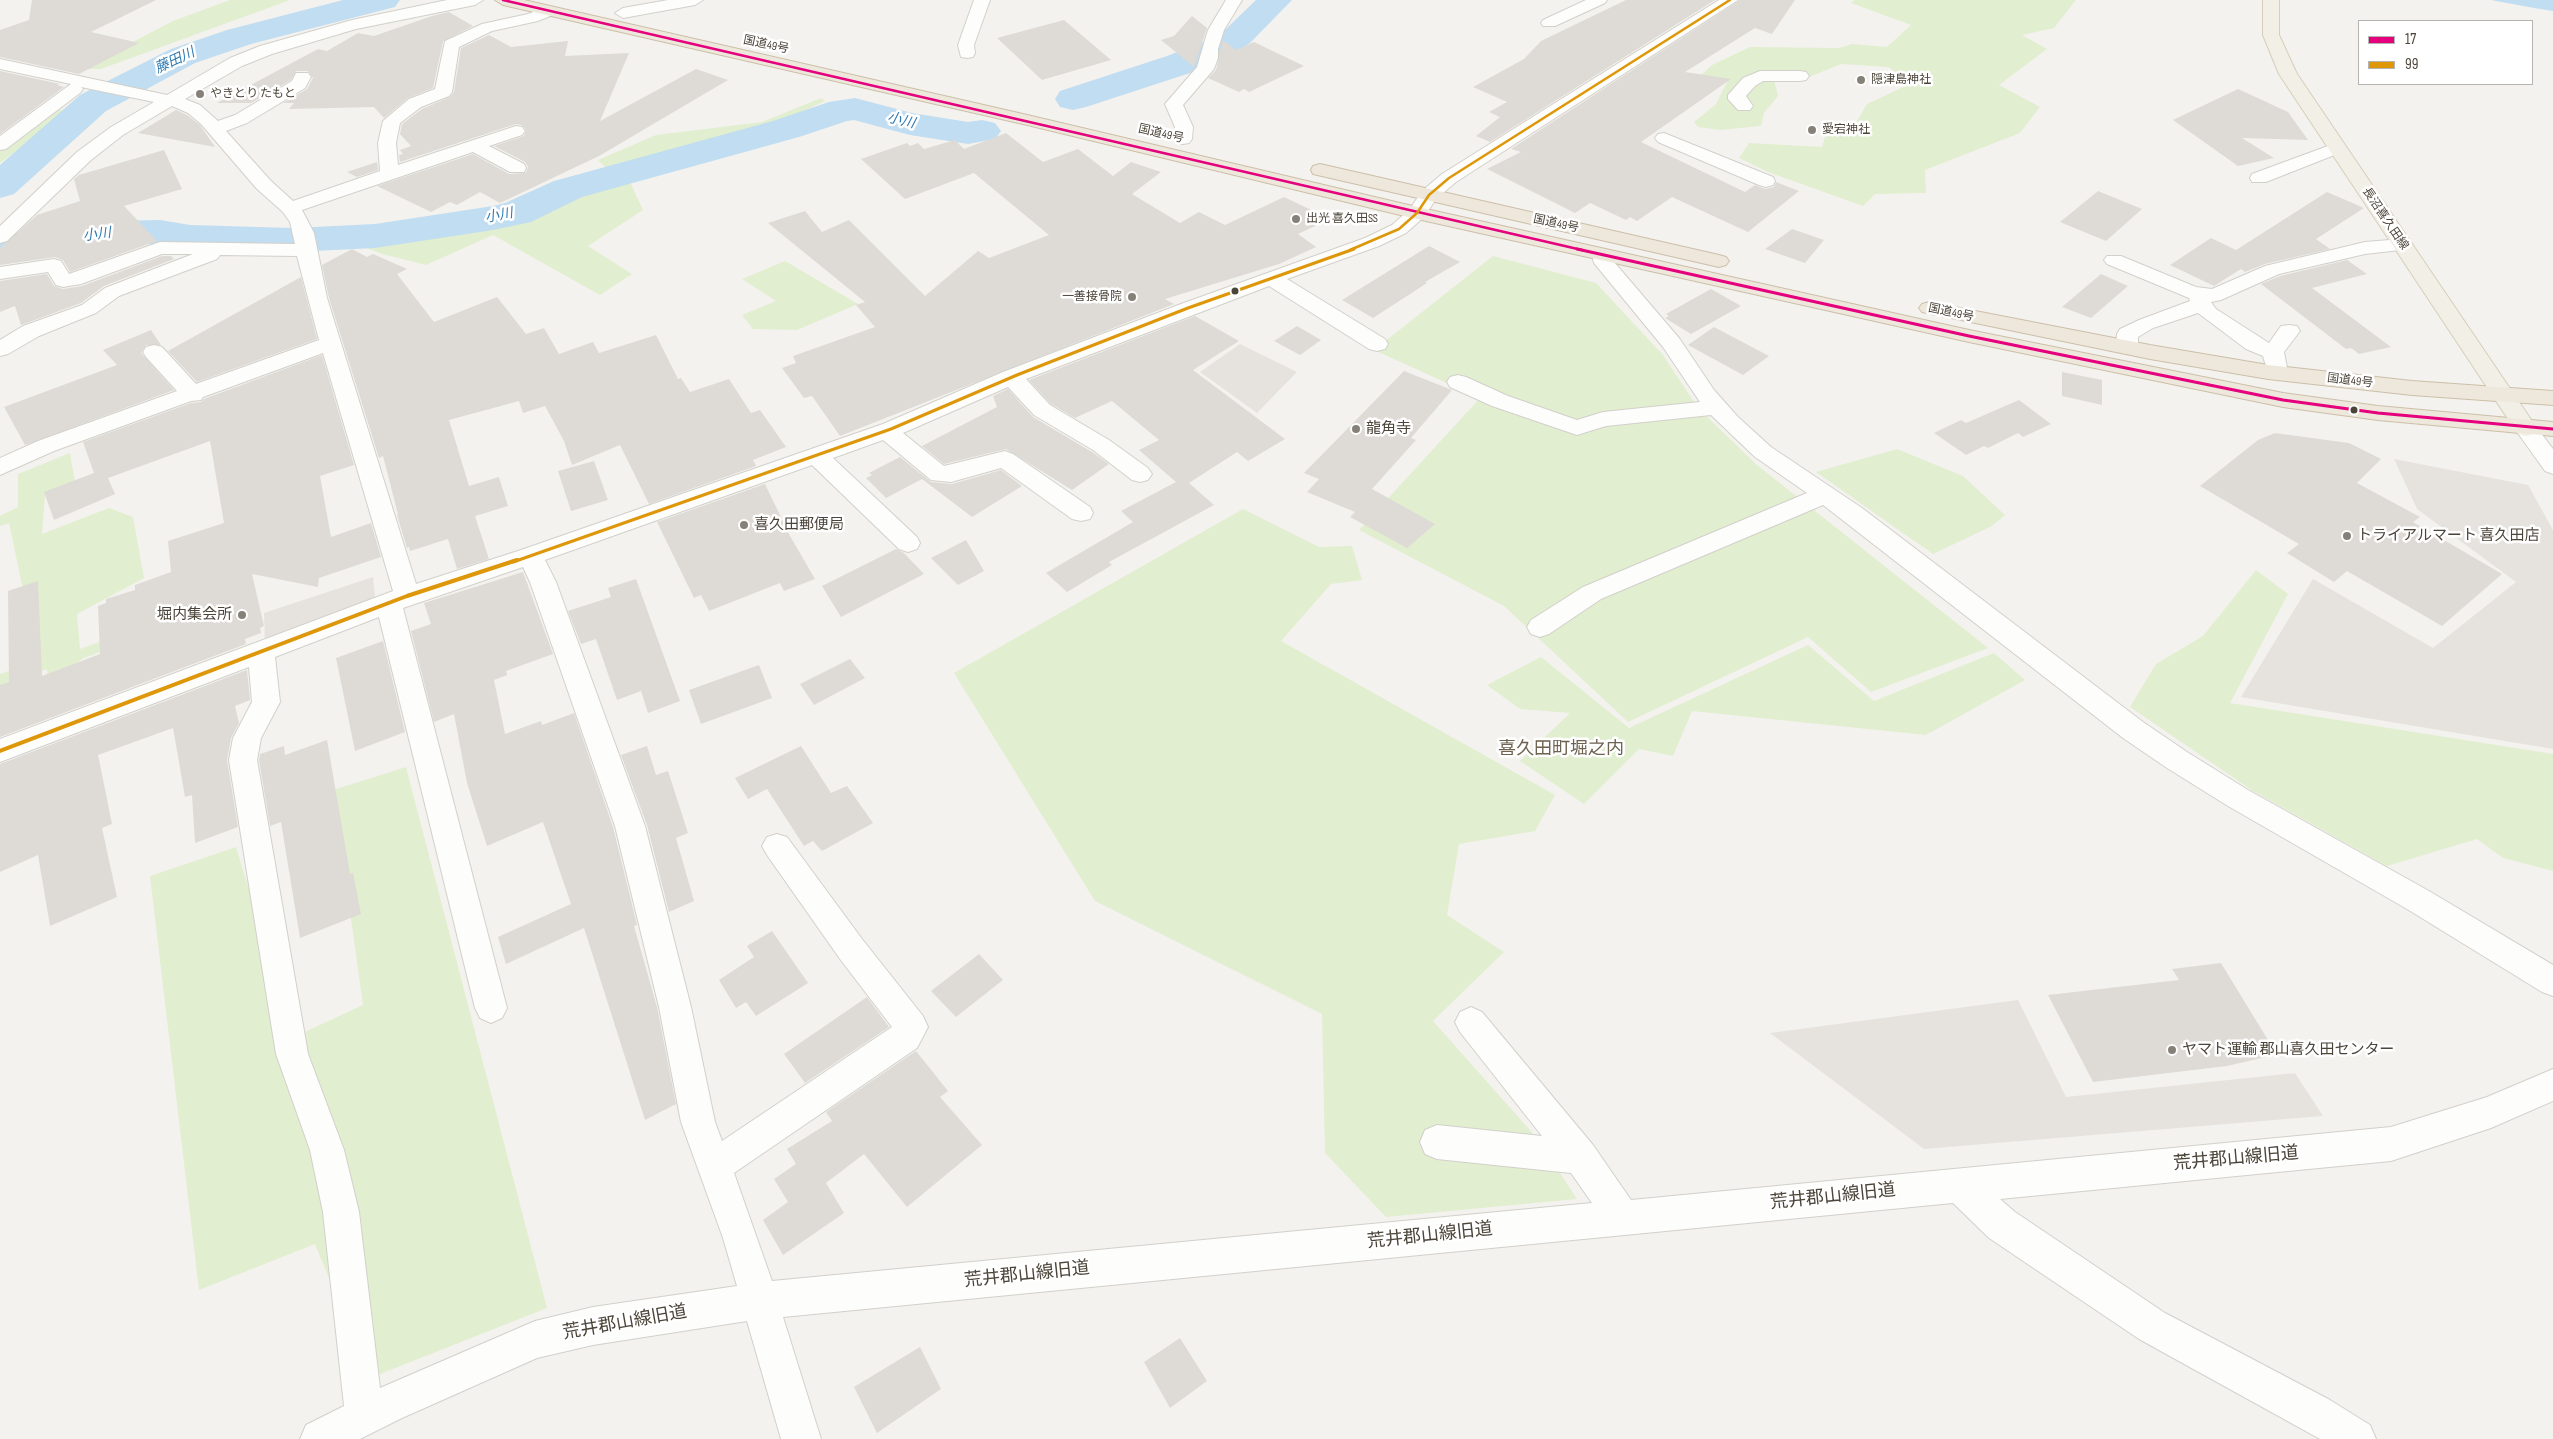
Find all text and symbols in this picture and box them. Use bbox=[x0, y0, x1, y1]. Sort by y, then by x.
legend bbox=[2358, 20, 2533, 85]
text: 17 bbox=[2405, 30, 2416, 49]
street label: 国道49号 bbox=[742, 33, 790, 57]
water label: 藤田川 bbox=[152, 45, 198, 77]
text: 99 bbox=[2405, 55, 2418, 74]
place label: 隠津島神社 bbox=[1871, 73, 1931, 87]
marker: 隠津島神社 bbox=[1855, 74, 1867, 86]
place label: やきとり たもと bbox=[210, 87, 296, 101]
marker: やきとり たもと bbox=[194, 88, 206, 100]
water label: 小川 bbox=[885, 110, 917, 132]
street label: 国道49号 bbox=[1137, 122, 1185, 146]
place label: 愛宕神社 bbox=[1822, 123, 1870, 137]
marker: 愛宕神社 bbox=[1806, 124, 1818, 136]
street label: 長沼喜久田線 bbox=[2359, 185, 2411, 253]
water label: 小川 bbox=[484, 205, 514, 227]
place label: 出光 喜久田SS bbox=[1306, 212, 1378, 226]
street label: 国道49号 bbox=[1532, 212, 1580, 236]
marker: 出光 喜久田SS bbox=[1290, 213, 1302, 225]
water label: 小川 bbox=[82, 225, 112, 245]
unlabelled marker bbox=[1230, 286, 1240, 296]
place label: 一善接骨院 bbox=[1062, 290, 1122, 304]
marker: 一善接骨院 bbox=[1126, 291, 1138, 303]
street label: 国道49号 bbox=[1927, 301, 1975, 325]
street label: 国道49号 bbox=[2326, 371, 2374, 391]
unlabelled marker bbox=[2349, 405, 2359, 415]
place label: 龍角寺 bbox=[1366, 420, 1411, 438]
marker: 龍角寺 bbox=[1350, 423, 1362, 435]
place label: 喜久田郵便局 bbox=[754, 516, 844, 534]
marker: 喜久田郵便局 bbox=[738, 519, 750, 531]
place label: トライアルマート 喜久田店 bbox=[2357, 527, 2539, 545]
marker: トライアルマート 喜久田店 bbox=[2341, 530, 2353, 542]
place label: 堀内集会所 bbox=[157, 606, 232, 624]
marker: 堀内集会所 bbox=[236, 609, 248, 621]
district label: 喜久田町堀之内 bbox=[1498, 738, 1624, 760]
place label: ヤマト運輸 郡山喜久田センター bbox=[2182, 1041, 2394, 1059]
marker: ヤマト運輸 郡山喜久田センター bbox=[2166, 1044, 2178, 1056]
street label: 荒井郡山線旧道 bbox=[2172, 1143, 2300, 1175]
street label: 荒井郡山線旧道 bbox=[1769, 1180, 1897, 1214]
street label: 荒井郡山線旧道 bbox=[1366, 1219, 1494, 1253]
street label: 荒井郡山線旧道 bbox=[963, 1258, 1091, 1292]
street label: 荒井郡山線旧道 bbox=[561, 1301, 689, 1345]

